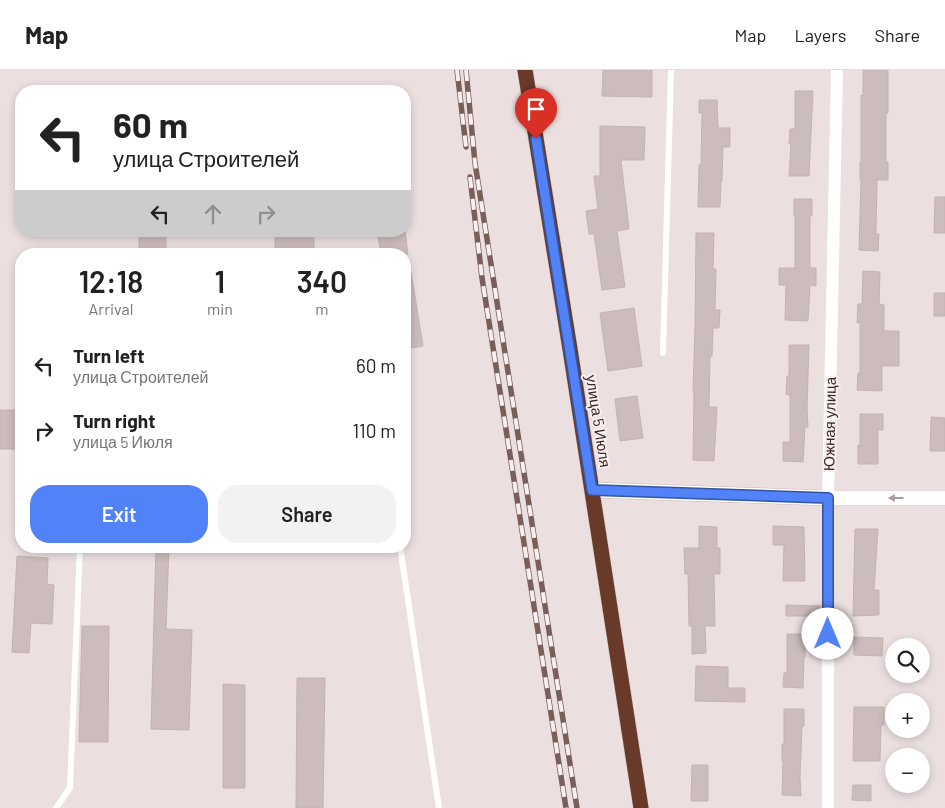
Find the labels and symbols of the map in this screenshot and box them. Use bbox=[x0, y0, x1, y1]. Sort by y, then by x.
pin bbox=[515, 88, 557, 139]
street label: улица 5 Июля bbox=[583, 373, 615, 469]
street label: Южная улица bbox=[819, 376, 839, 471]
one-way arrow bbox=[888, 494, 904, 502]
position arrow bbox=[801, 607, 853, 659]

